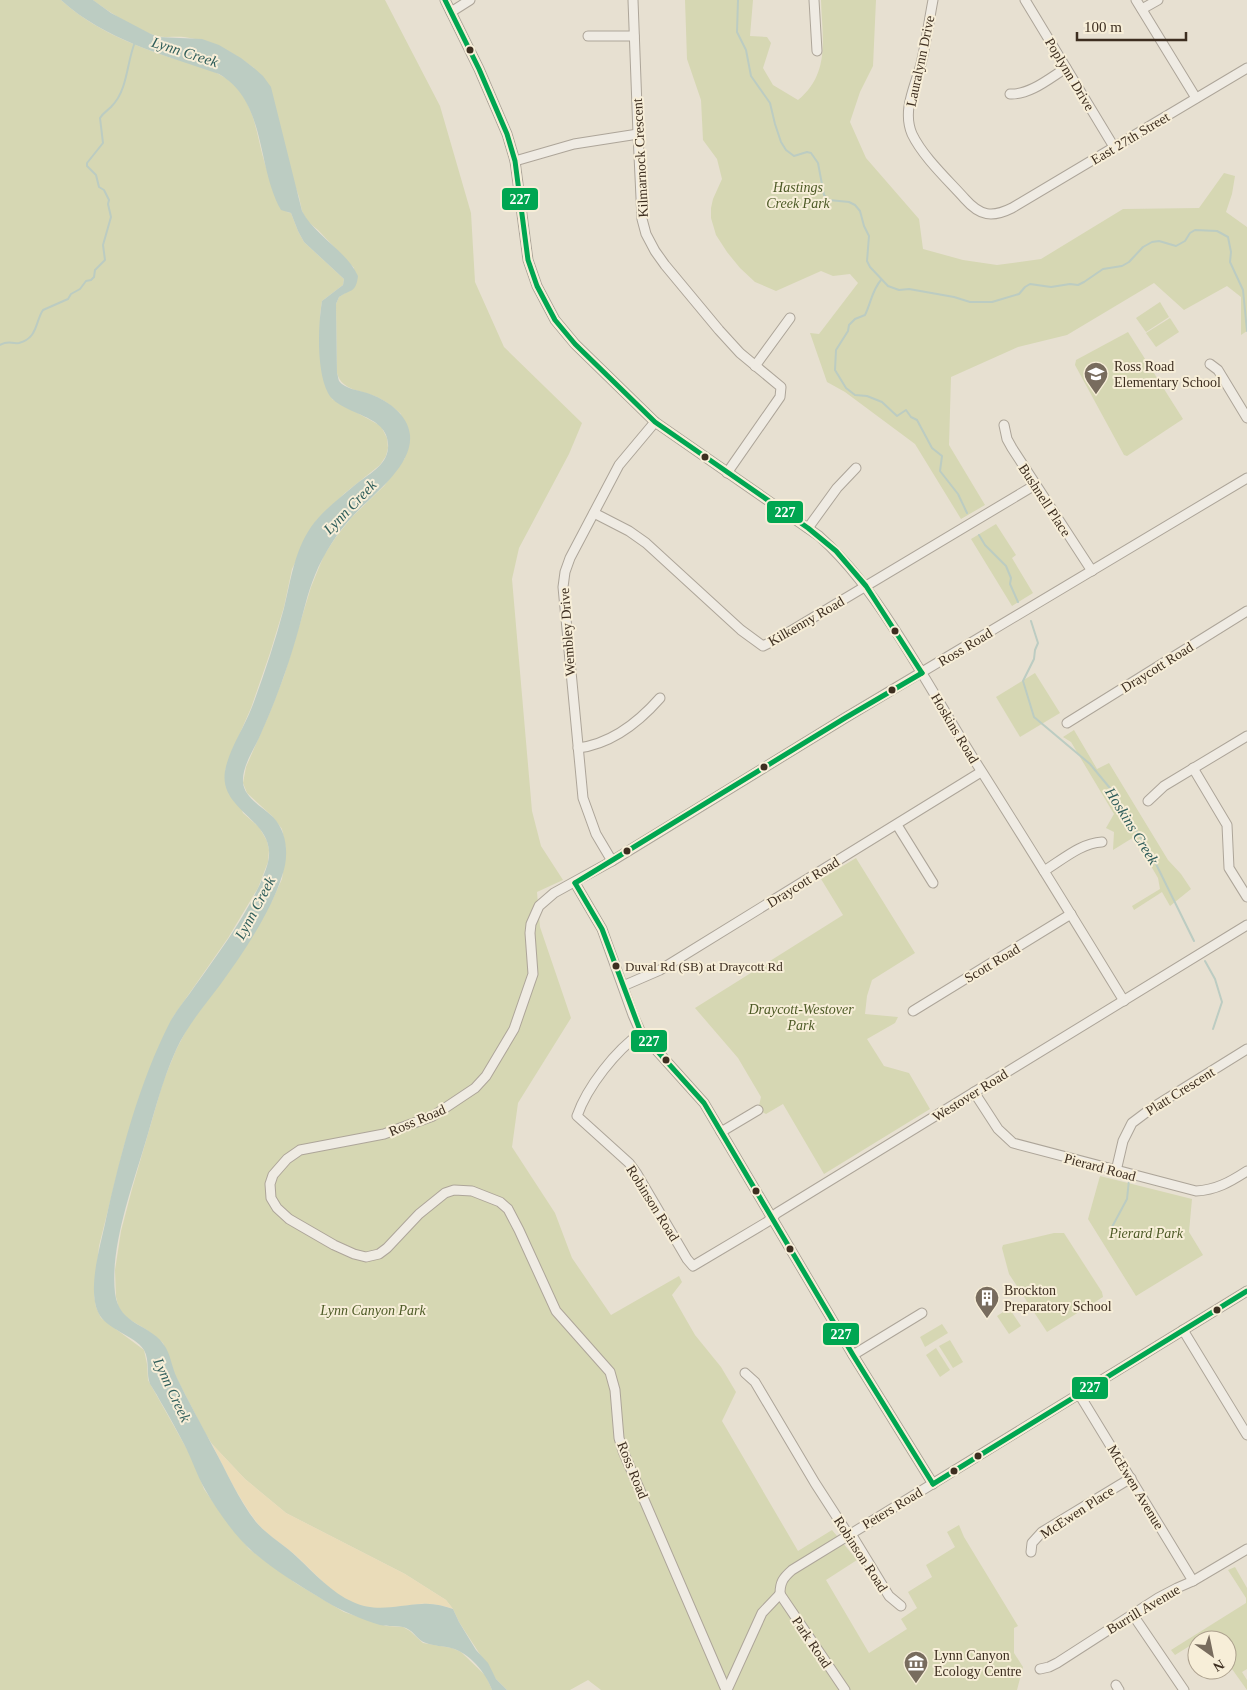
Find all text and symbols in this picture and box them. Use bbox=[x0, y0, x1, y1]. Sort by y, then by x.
scale bar bbox=[1077, 10, 1186, 42]
street label: Lauralynn Drive bbox=[903, 14, 937, 108]
text: 100 m bbox=[1084, 19, 1122, 35]
water label: Lynn Creek bbox=[149, 33, 220, 70]
street label: Poplynn Drive bbox=[1042, 35, 1097, 113]
unlabelled marker bbox=[465, 45, 475, 55]
street label: Kilmarnock Crescent bbox=[630, 98, 651, 218]
street label: East 27th Street bbox=[1088, 109, 1172, 168]
park label: Hastings Creek Park bbox=[766, 180, 831, 211]
line badge: 227 bbox=[501, 187, 539, 211]
text: 227 bbox=[510, 192, 531, 207]
place label: Ross Road Elementary School bbox=[1114, 359, 1221, 390]
school or university icon: Ross Road Elementary School bbox=[1083, 361, 1109, 395]
unlabelled marker bbox=[700, 452, 710, 462]
street label: Bushnell Place bbox=[1016, 461, 1074, 539]
water label: Lynn Creek bbox=[320, 477, 380, 538]
line badge: 227 bbox=[766, 500, 804, 524]
text: 227 bbox=[775, 505, 796, 520]
street label: Wembley Drive bbox=[557, 587, 578, 677]
street label: Kilkenny Road bbox=[766, 594, 847, 649]
street label: Ross Road bbox=[936, 625, 995, 669]
unlabelled marker bbox=[890, 626, 900, 636]
street label: Draycott Road bbox=[1119, 639, 1196, 696]
unlabelled marker bbox=[887, 685, 897, 695]
street label: Hoskins Road bbox=[928, 691, 981, 766]
unlabelled marker bbox=[759, 762, 769, 772]
water label: Hoskins Creek bbox=[1102, 784, 1162, 868]
unlabelled marker bbox=[622, 846, 632, 856]
street label: Draycott Road bbox=[765, 854, 842, 911]
water label: Lynn Creek bbox=[231, 874, 278, 943]
street label: Scott Road bbox=[962, 941, 1023, 986]
place label: Duval Rd (SB) at Draycott Rd bbox=[625, 959, 783, 974]
marker: Duval Rd (SB) at Draycott Rd bbox=[611, 961, 621, 971]
park label: Draycott-Westover Park bbox=[747, 1002, 854, 1033]
line badge: 227 bbox=[630, 1029, 668, 1053]
text: 227 bbox=[639, 1034, 660, 1049]
unlabelled marker bbox=[661, 1055, 671, 1065]
street label: Platt Crescent bbox=[1143, 1064, 1217, 1118]
street label: Westover Road bbox=[930, 1066, 1011, 1124]
street label: Ross Road bbox=[387, 1102, 448, 1139]
street label: Pierard Road bbox=[1062, 1151, 1137, 1184]
street label: Robinson Road bbox=[623, 1163, 682, 1244]
unlabelled marker bbox=[751, 1186, 761, 1196]
park label: Pierard Park bbox=[1108, 1226, 1184, 1241]
unlabelled marker bbox=[785, 1244, 795, 1254]
place label: Brockton Preparatory School bbox=[1004, 1283, 1112, 1314]
building icon: Brockton Preparatory School bbox=[974, 1285, 1000, 1319]
park label: Lynn Canyon Park bbox=[319, 1303, 426, 1318]
unlabelled marker bbox=[1212, 1305, 1222, 1315]
line badge: 227 bbox=[822, 1322, 860, 1346]
text: 227 bbox=[831, 1327, 852, 1342]
water label: Lynn Creek bbox=[150, 1355, 194, 1425]
line badge: 227 bbox=[1071, 1376, 1109, 1400]
text: 227 bbox=[1080, 1380, 1101, 1395]
street label: Ross Road bbox=[614, 1439, 651, 1501]
street label: McEwen Avenue bbox=[1104, 1442, 1167, 1532]
unlabelled marker bbox=[973, 1451, 983, 1461]
unlabelled marker bbox=[949, 1466, 959, 1476]
street label: McEwen Place bbox=[1038, 1483, 1117, 1542]
street label: Peters Road bbox=[860, 1485, 925, 1532]
street label: Robinson Road bbox=[831, 1514, 890, 1595]
street label: Burrill Avenue bbox=[1104, 1582, 1183, 1637]
street label: Park Road bbox=[789, 1614, 834, 1671]
north arrow bbox=[1187, 1630, 1237, 1680]
place label: Lynn Canyon Ecology Centre bbox=[934, 1648, 1021, 1679]
museum icon: Lynn Canyon Ecology Centre bbox=[903, 1650, 929, 1684]
text: N bbox=[1210, 1656, 1227, 1675]

